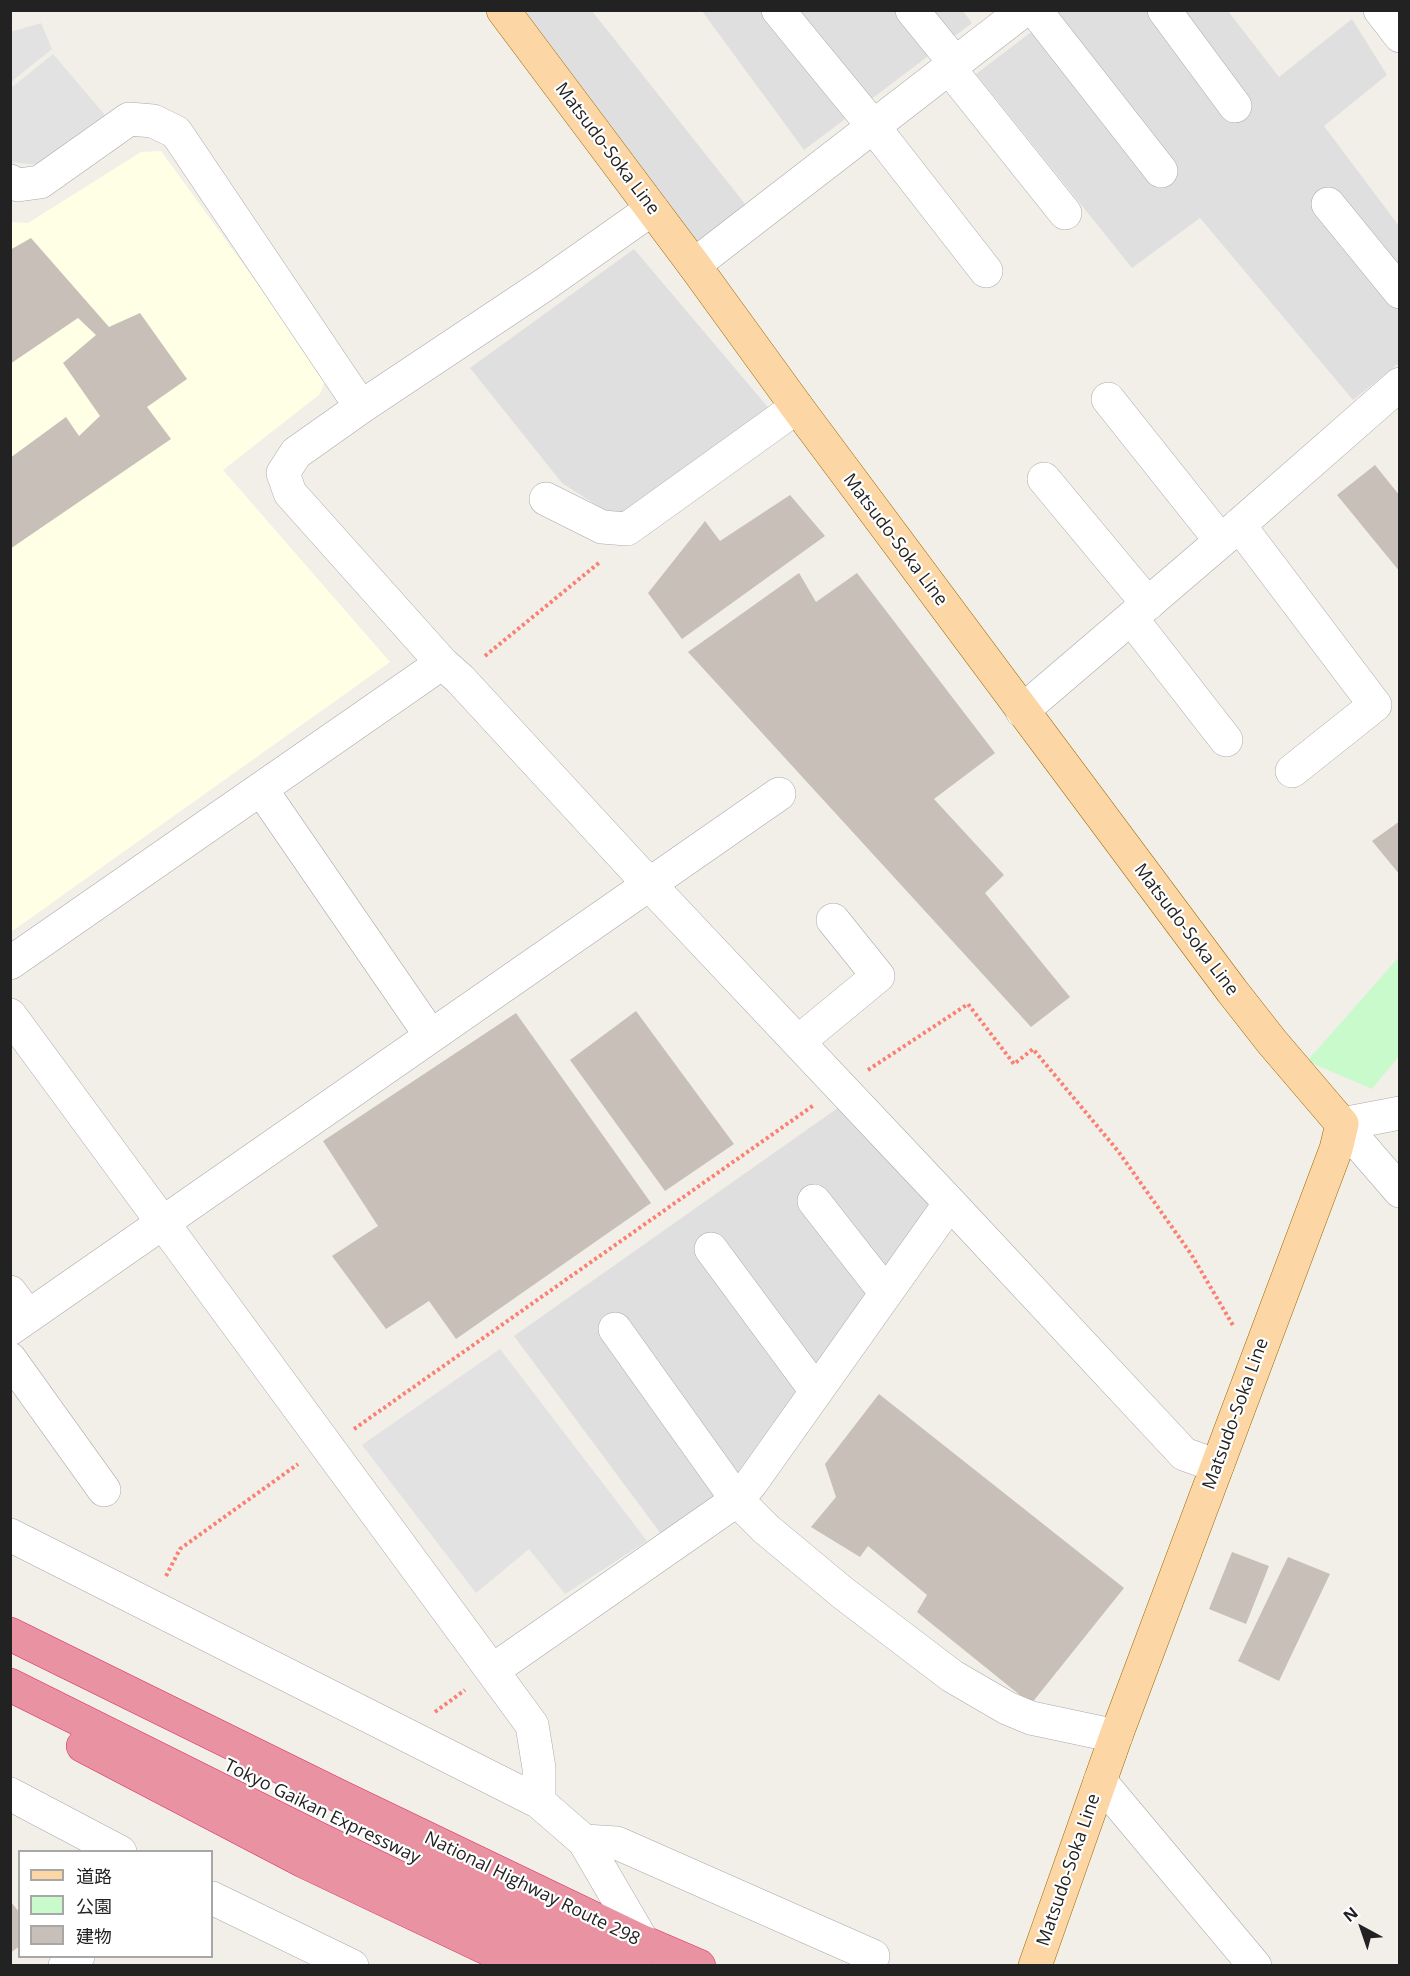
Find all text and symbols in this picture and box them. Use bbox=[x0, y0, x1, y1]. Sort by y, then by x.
street label: Matsudo-Soka Line bbox=[550, 79, 664, 219]
street label: Matsudo-Soka Line bbox=[838, 470, 952, 610]
street label: Matsudo-Soka Line bbox=[1129, 860, 1243, 1000]
street label: Matsudo-Soka Line bbox=[1199, 1335, 1273, 1493]
street label: Tokyo Gaikan Expressway bbox=[220, 1755, 424, 1869]
street label: Matsudo-Soka Line bbox=[1033, 1791, 1105, 1949]
street label: National Highway Route 298 bbox=[421, 1827, 643, 1951]
legend bbox=[18, 1850, 213, 1958]
text: 道路 bbox=[76, 1864, 112, 1888]
text: 公園 bbox=[76, 1894, 112, 1918]
north arrow bbox=[1332, 1898, 1392, 1958]
text: N bbox=[1338, 1902, 1362, 1927]
text: 建物 bbox=[76, 1924, 112, 1948]

